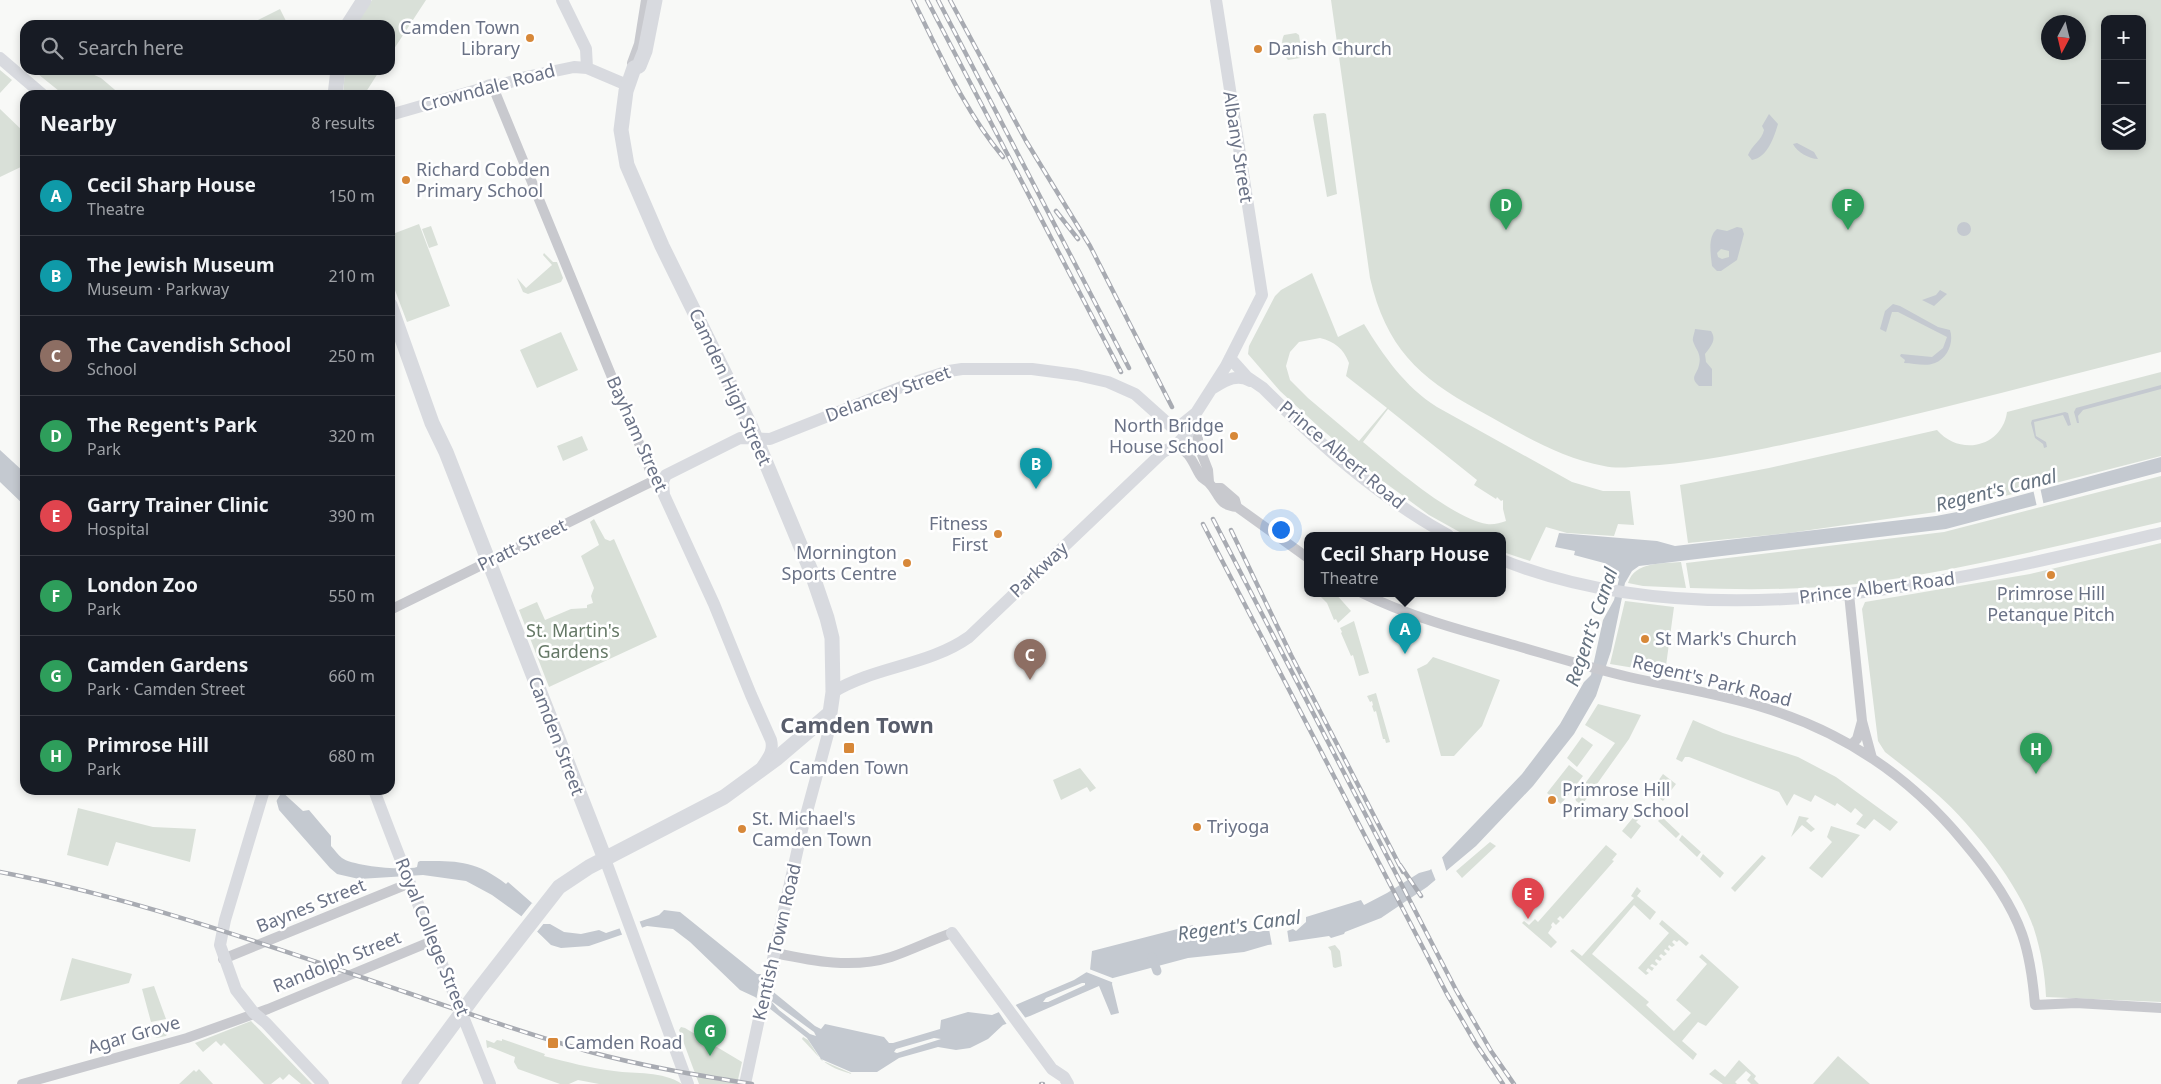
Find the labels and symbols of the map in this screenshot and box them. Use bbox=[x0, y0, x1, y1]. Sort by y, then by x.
place label: Camden Town Library bbox=[400, 15, 521, 60]
north arrow bbox=[2041, 15, 2086, 60]
marker: Camden Town Library bbox=[524, 32, 536, 44]
place label: Danish Church bbox=[1268, 36, 1392, 60]
marker: Danish Church bbox=[1252, 43, 1264, 55]
street label: Crowndale Road bbox=[418, 58, 558, 117]
street label: Albany Street bbox=[1218, 89, 1260, 205]
place label: Richard Cobden Primary School bbox=[416, 157, 550, 202]
marker: Richard Cobden Primary School bbox=[400, 174, 412, 186]
pin: D bbox=[1490, 189, 1522, 230]
pin: F bbox=[1832, 189, 1864, 230]
street label: Camden High Street bbox=[684, 304, 778, 469]
street label: Delancey Street bbox=[822, 359, 954, 427]
street label: Bayham Street bbox=[602, 372, 674, 496]
street label: Prince Albert Road bbox=[1275, 395, 1410, 514]
place label: North Bridge House School bbox=[1109, 413, 1224, 458]
marker: North Bridge House School bbox=[1228, 430, 1240, 442]
pin: B bbox=[1020, 448, 1052, 489]
water label: Regent's Canal bbox=[1933, 462, 2060, 518]
place label: Fitness First bbox=[929, 511, 988, 556]
street label: Pratt Street bbox=[473, 512, 570, 576]
your location bbox=[1268, 517, 1294, 543]
marker: Fitness First bbox=[992, 528, 1004, 540]
street label: Parkway bbox=[1004, 536, 1073, 602]
place label: Mornington Sports Centre bbox=[782, 540, 897, 585]
marker: Mornington Sports Centre bbox=[901, 557, 913, 569]
water label: Regent's Canal bbox=[1559, 563, 1624, 690]
street label: Prince Albert Road bbox=[1798, 566, 1956, 608]
marker: Primrose Hill Petanque Pitch bbox=[2045, 569, 2057, 581]
place label: Primrose Hill Petanque Pitch bbox=[1987, 581, 2115, 626]
pin: A bbox=[1389, 613, 1421, 654]
park label: St. Martin's Gardens bbox=[526, 618, 620, 663]
place label: St Mark's Church bbox=[1655, 626, 1797, 650]
marker: St Mark's Church bbox=[1639, 633, 1651, 645]
pin: C bbox=[1014, 639, 1046, 680]
street label: Regent's Park Road bbox=[1630, 649, 1794, 711]
street label: Camden Street bbox=[523, 673, 591, 799]
district label: Camden Town bbox=[780, 709, 934, 739]
pin: H bbox=[2020, 733, 2052, 774]
marker: Camden Town bbox=[842, 741, 856, 755]
place label: Camden Town bbox=[789, 755, 909, 779]
place label: Primrose Hill Primary School bbox=[1562, 777, 1689, 822]
marker: Primrose Hill Primary School bbox=[1546, 794, 1558, 806]
place label: St. Michael's Camden Town bbox=[752, 806, 872, 851]
place label: Triyoga bbox=[1207, 814, 1269, 838]
marker: Triyoga bbox=[1191, 821, 1203, 833]
marker: St. Michael's Camden Town bbox=[736, 823, 748, 835]
street label: Royal College Street bbox=[390, 854, 476, 1020]
street label: Kentish Town Road bbox=[746, 861, 806, 1023]
street label: Baynes Street bbox=[252, 872, 369, 938]
pin: E bbox=[1512, 878, 1544, 919]
water label: Regent's Canal bbox=[1176, 903, 1303, 946]
street label: Randolph Street bbox=[269, 924, 405, 998]
street label: Agar Grove bbox=[85, 1009, 183, 1059]
pin: G bbox=[694, 1015, 726, 1056]
place label: Camden Road bbox=[564, 1030, 683, 1054]
marker: Camden Road bbox=[546, 1036, 560, 1050]

